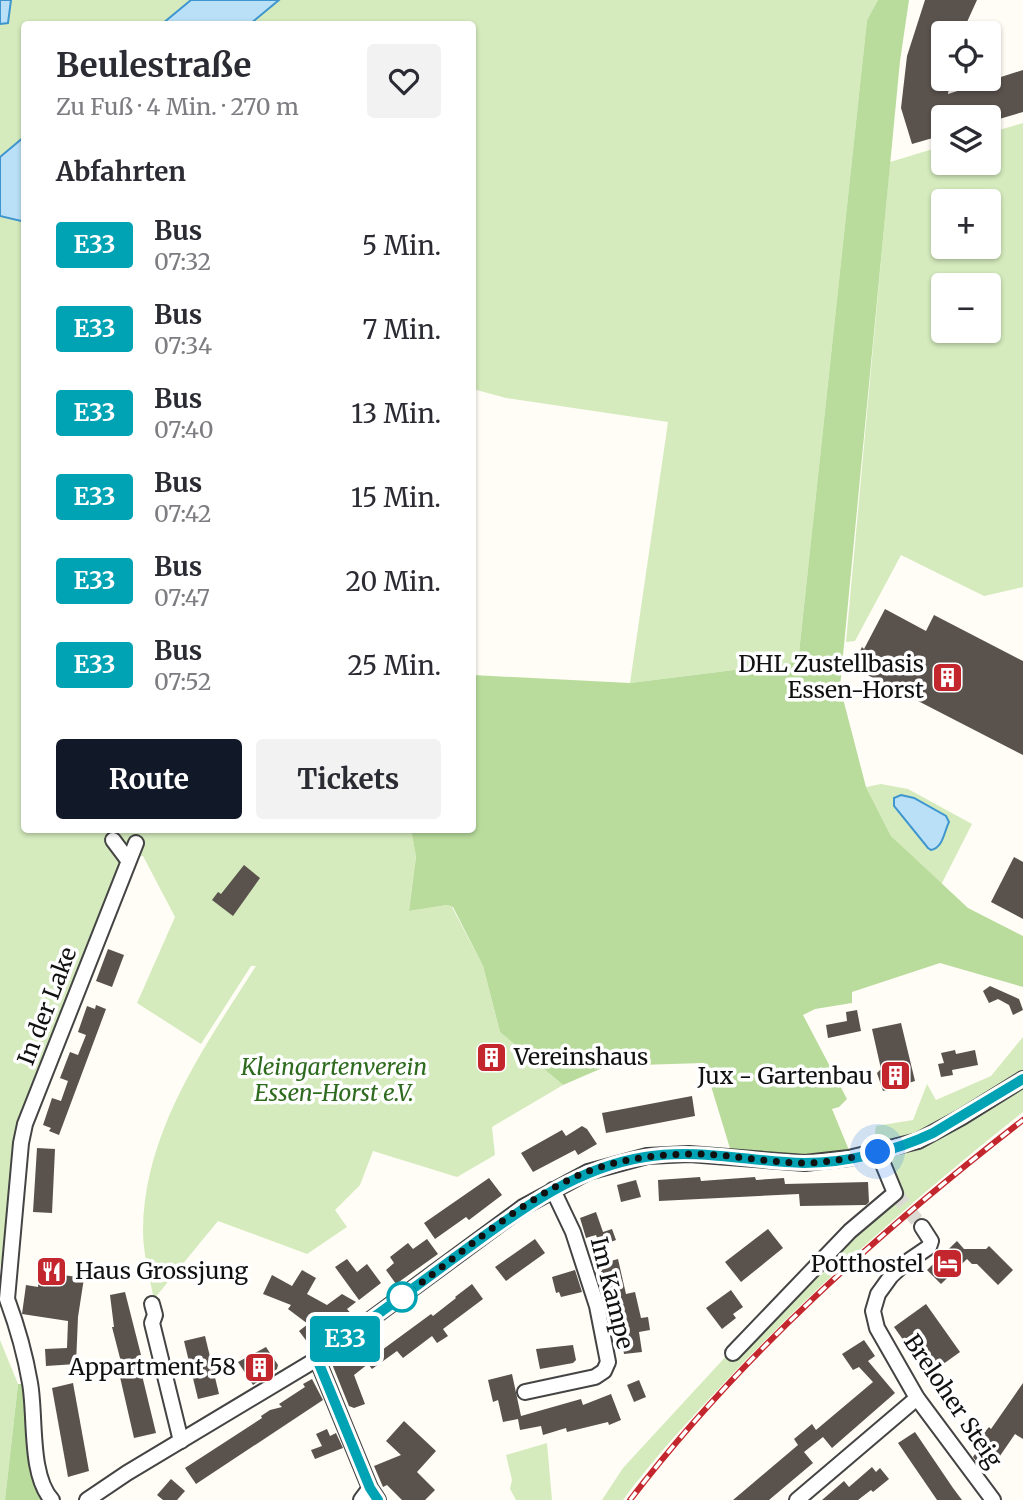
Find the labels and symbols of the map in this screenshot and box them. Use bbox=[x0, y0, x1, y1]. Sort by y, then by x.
place label: DHL Zustellbasis Essen-Horst bbox=[738, 649, 924, 704]
building icon: DHL Zustellbasis Essen-Horst bbox=[930, 660, 964, 694]
street label: In der Lake bbox=[11, 943, 82, 1069]
building icon: Vereinshaus bbox=[474, 1040, 508, 1074]
place label: Vereinshaus bbox=[513, 1042, 648, 1071]
park label: Kleingartenverein Essen-Horst e.V. bbox=[240, 1052, 427, 1107]
building icon: Jux - Gartenbau bbox=[879, 1059, 913, 1093]
place label: Jux - Gartenbau bbox=[697, 1061, 873, 1090]
your location bbox=[860, 1134, 895, 1169]
street label: Im Kampe bbox=[585, 1234, 640, 1352]
hotel icon: Potthostel bbox=[930, 1247, 964, 1281]
place label: Potthostel bbox=[811, 1249, 924, 1278]
restaurant icon: Haus Grossjung bbox=[35, 1254, 69, 1288]
place label: Haus Grossjung bbox=[75, 1256, 248, 1285]
unlabelled marker bbox=[387, 1282, 417, 1312]
line badge: E33 bbox=[305, 1316, 385, 1362]
street label: Breloher Steig bbox=[898, 1328, 1009, 1473]
building icon: Appartment 58 bbox=[242, 1350, 276, 1384]
place label: Appartment 58 bbox=[68, 1352, 236, 1381]

